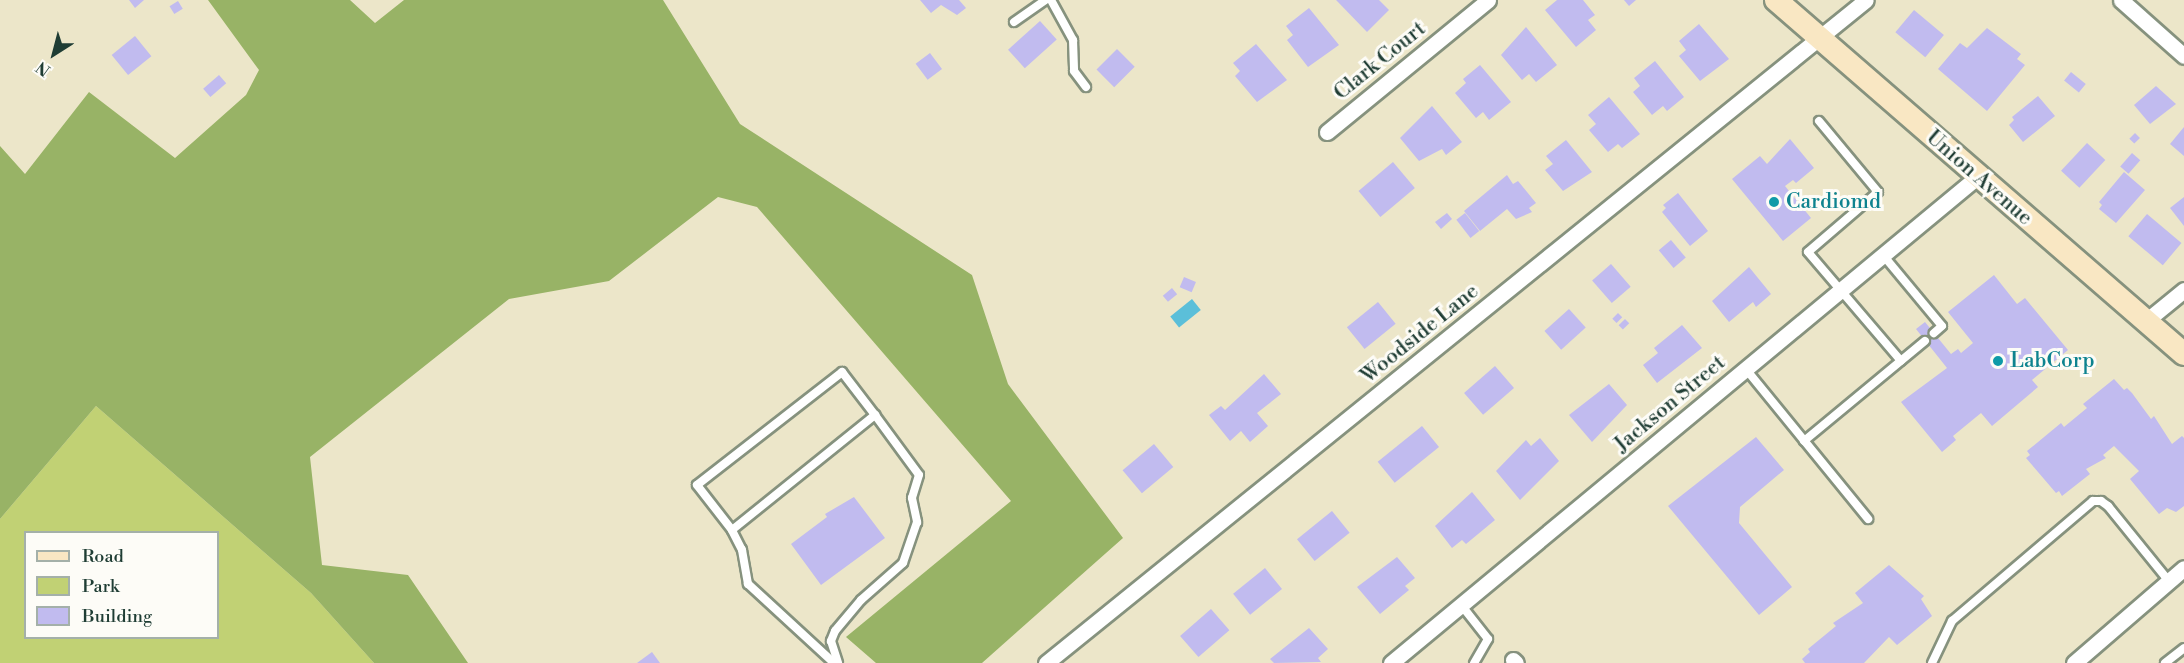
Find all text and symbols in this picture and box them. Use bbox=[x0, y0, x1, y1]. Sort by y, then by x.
street label: Clark Court bbox=[1329, 16, 1431, 106]
north arrow bbox=[24, 24, 84, 84]
text: N bbox=[32, 57, 54, 80]
street label: Union Avenue bbox=[1921, 125, 2037, 231]
place label: Cardiomd bbox=[1786, 189, 1881, 215]
marker: Cardiomd bbox=[1767, 195, 1781, 209]
street label: Woodside Lane bbox=[1356, 279, 1484, 389]
place label: LabCorp bbox=[2010, 348, 2095, 374]
street label: Jackson Street bbox=[1609, 350, 1731, 458]
marker: LabCorp bbox=[1991, 354, 2005, 368]
legend bbox=[24, 531, 219, 639]
text: Road bbox=[82, 545, 124, 568]
text: Park bbox=[82, 575, 119, 598]
text: Building bbox=[82, 605, 152, 628]

